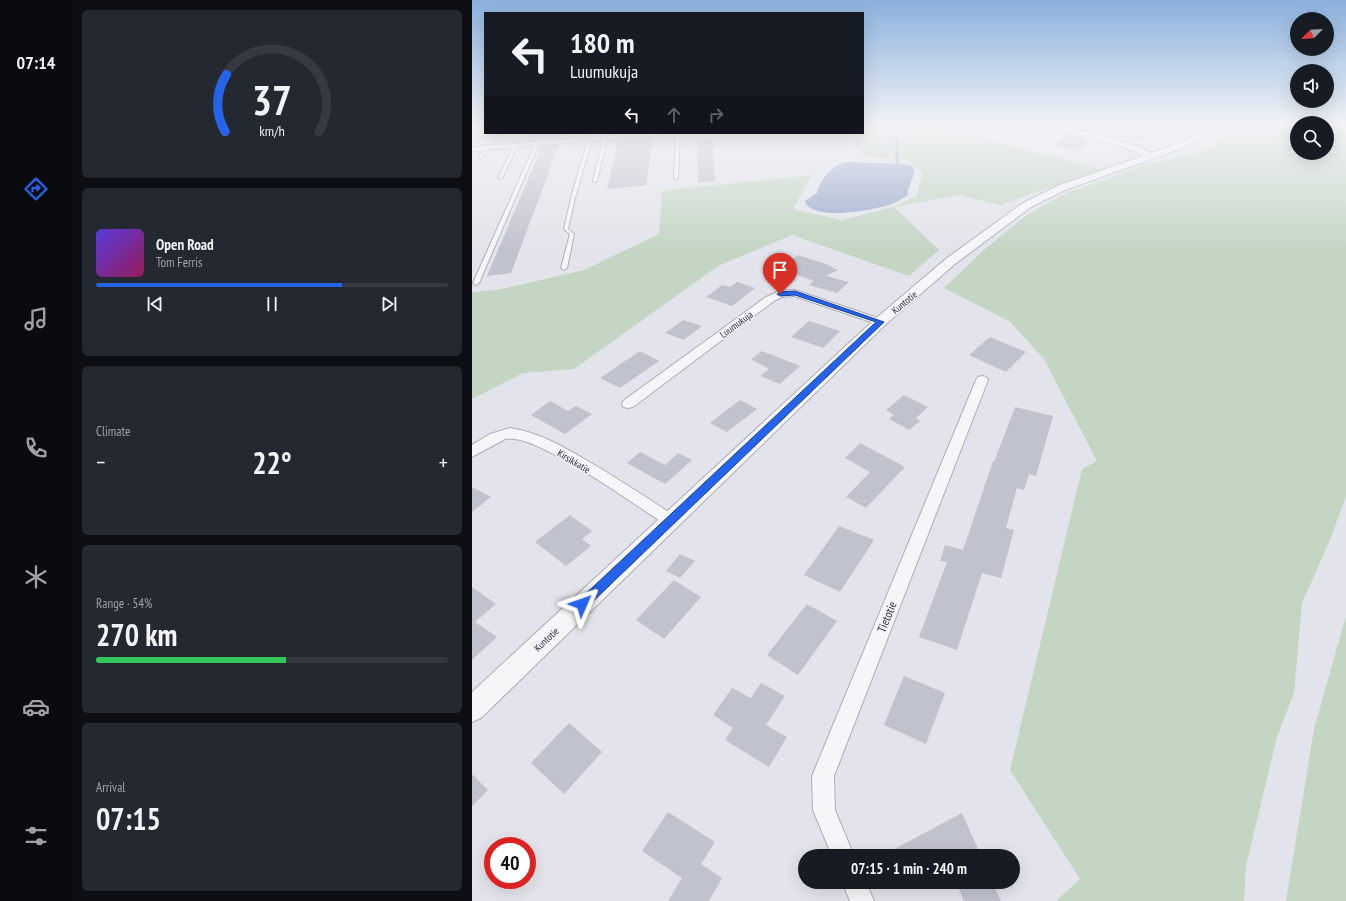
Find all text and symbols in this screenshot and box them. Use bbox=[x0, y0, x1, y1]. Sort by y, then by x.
north arrow bbox=[1290, 12, 1334, 56]
map controls bbox=[1290, 12, 1334, 160]
text: 180 m bbox=[570, 24, 634, 61]
icon: left bbox=[504, 28, 556, 80]
text: 07:14 bbox=[17, 51, 55, 74]
text: Luumukuja bbox=[570, 60, 638, 83]
button: sound bbox=[1290, 64, 1334, 108]
text: 37 bbox=[252, 73, 292, 126]
icon: left bbox=[621, 104, 643, 126]
icon: ahead bbox=[663, 104, 685, 126]
icon: right bbox=[705, 104, 727, 126]
button: search bbox=[1290, 116, 1334, 160]
text: km/h bbox=[259, 121, 285, 140]
icon: directions bbox=[22, 175, 50, 203]
text: Open Road bbox=[156, 235, 214, 254]
pin bbox=[763, 253, 797, 294]
text: Tom Ferris bbox=[156, 254, 202, 271]
icon: arrive bbox=[769, 259, 791, 281]
street label: Kuntotie bbox=[889, 288, 920, 317]
icon: previous bbox=[144, 293, 166, 315]
icon: pause bbox=[261, 293, 283, 315]
icon: next bbox=[378, 293, 400, 315]
icon: music bbox=[22, 305, 50, 333]
street label: Luumukuja bbox=[717, 308, 755, 341]
text: Climate bbox=[96, 423, 130, 440]
icon: phone bbox=[22, 434, 50, 462]
text: 22° bbox=[252, 443, 292, 482]
street label: Kirsikkatie bbox=[555, 447, 593, 476]
text: − bbox=[96, 448, 105, 476]
text: + bbox=[439, 448, 448, 476]
icon: climate bbox=[22, 563, 50, 591]
position arrow bbox=[561, 583, 603, 625]
text: Range · 54% bbox=[96, 595, 152, 612]
street label: Tietotie bbox=[874, 599, 900, 635]
text: 270 km bbox=[96, 615, 177, 654]
street label: Kuntotie bbox=[531, 625, 562, 654]
icon: car bbox=[22, 693, 50, 721]
text: Arrival bbox=[96, 779, 125, 796]
text: 07:15 bbox=[96, 799, 161, 838]
icon: filters bbox=[22, 822, 50, 850]
speed limit sign: 40 bbox=[484, 837, 536, 889]
text: 07:15 · 1 min · 240 m bbox=[851, 859, 967, 878]

